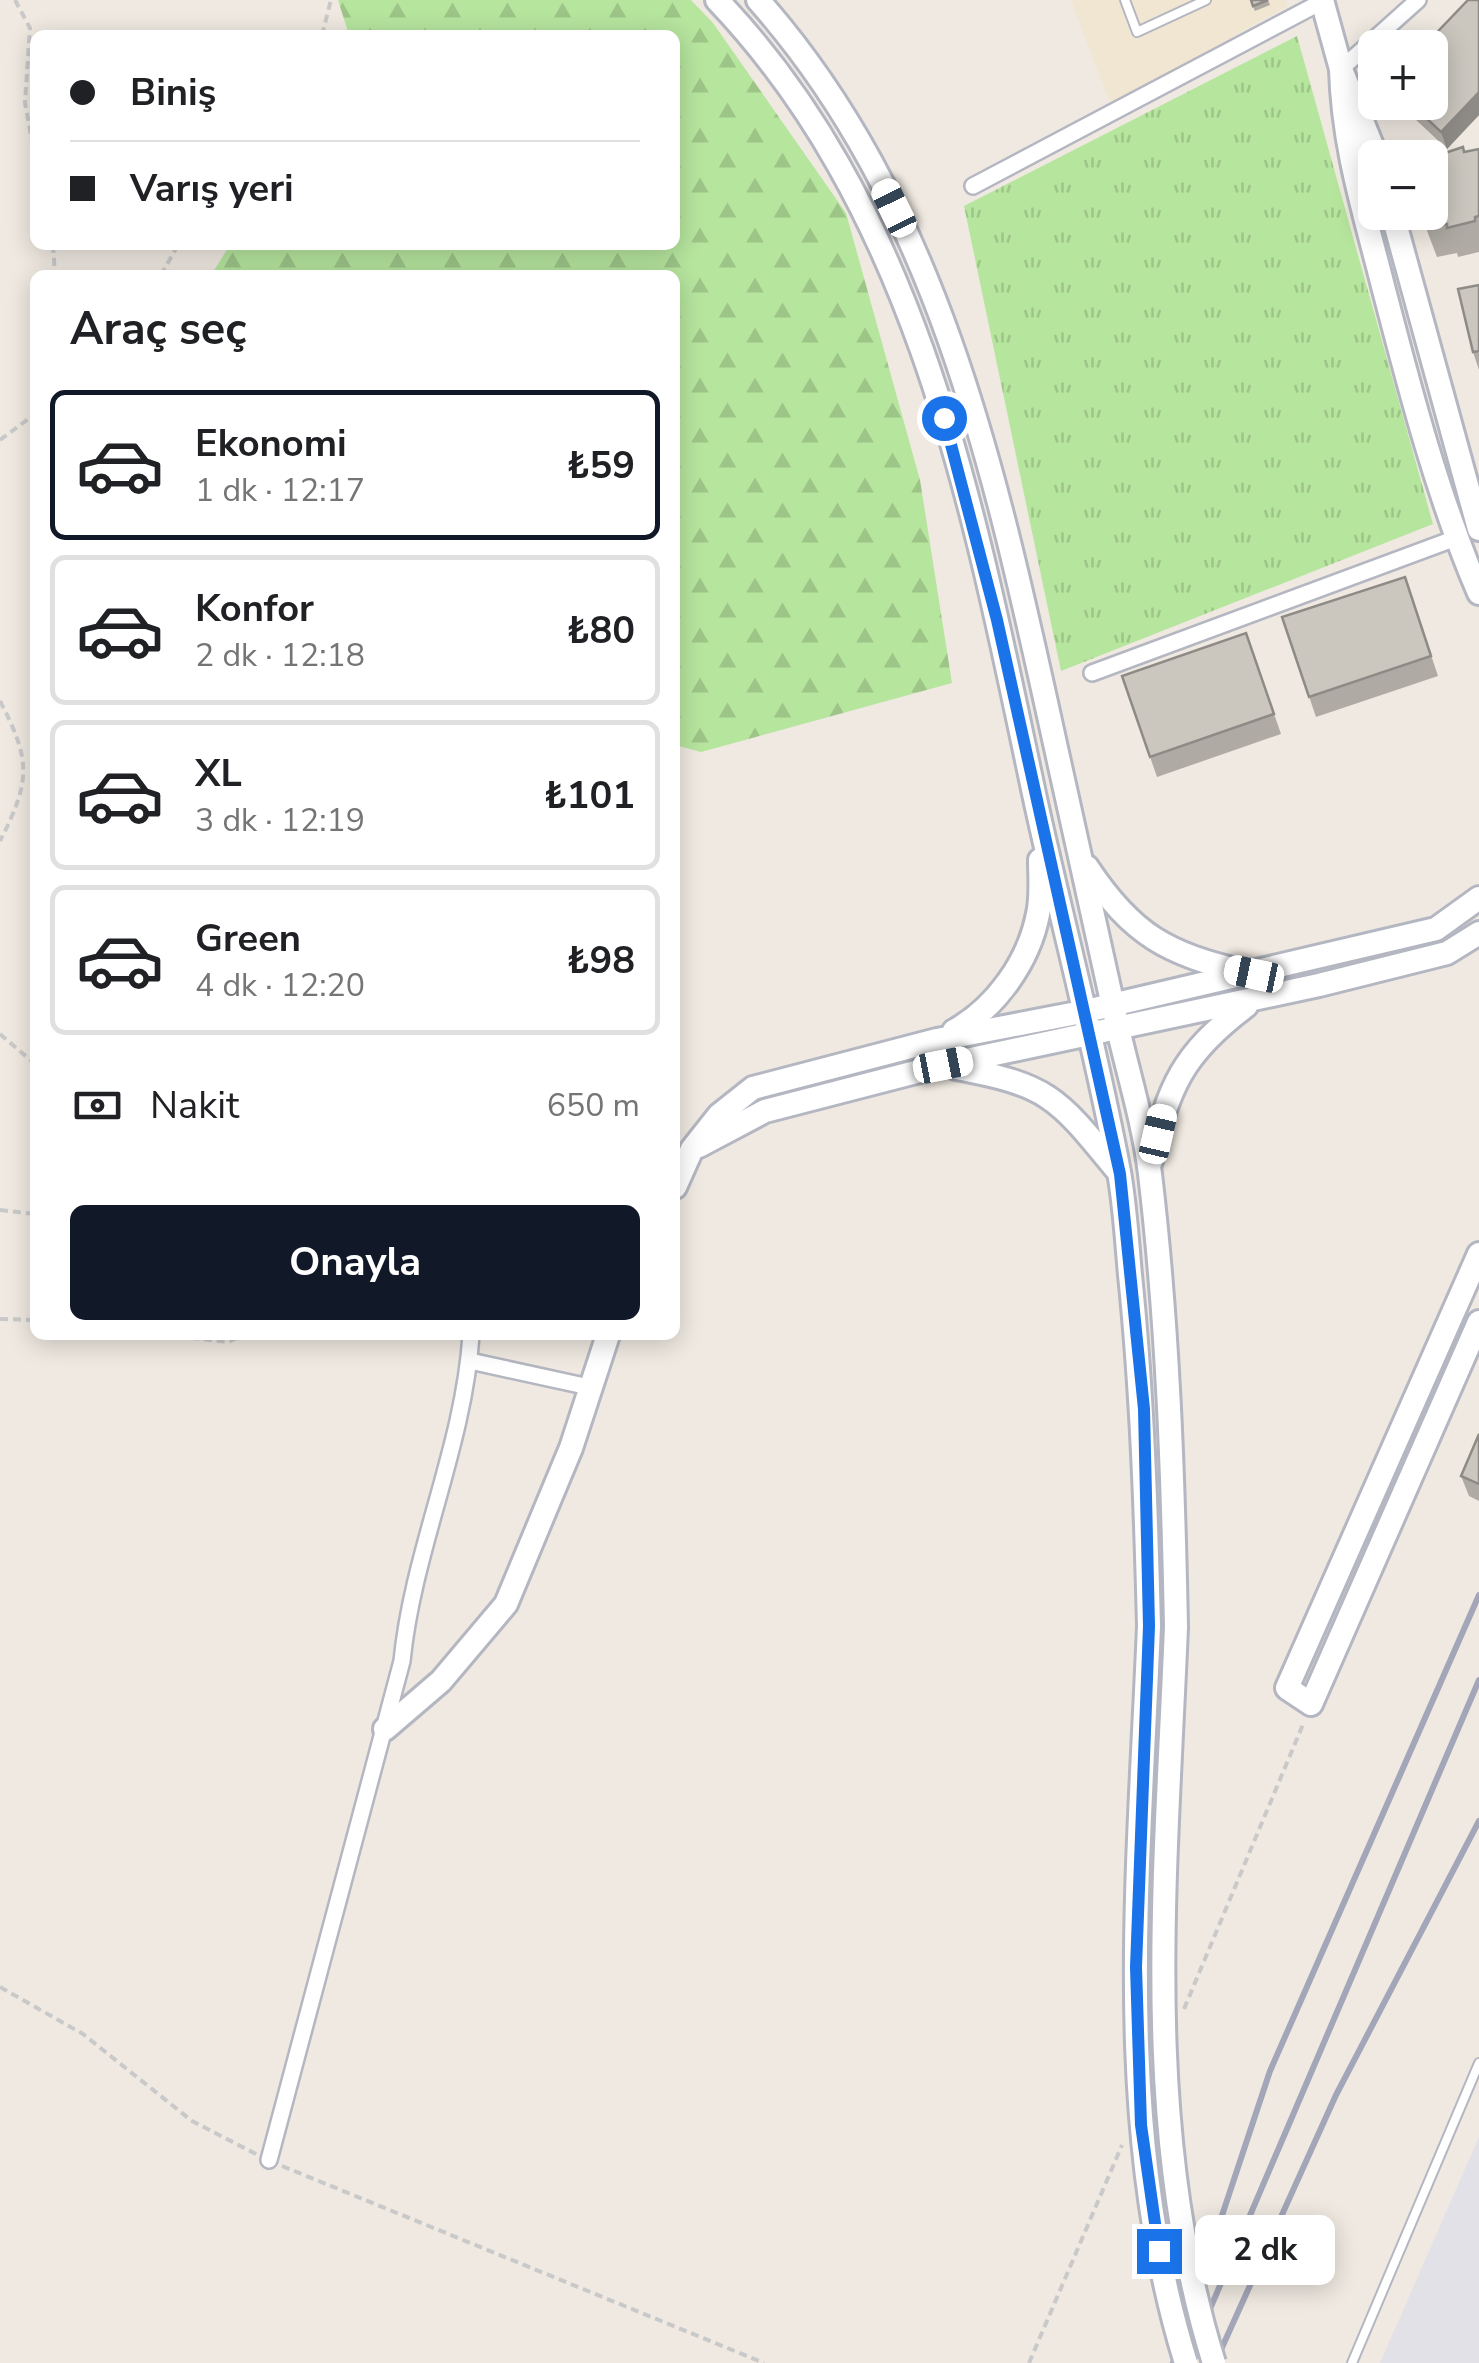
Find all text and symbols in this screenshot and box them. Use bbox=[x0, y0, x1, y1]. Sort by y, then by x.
map controls bbox=[1358, 30, 1448, 230]
button: + bbox=[1358, 30, 1448, 120]
text: Biniş bbox=[130, 67, 216, 118]
button: − bbox=[1358, 140, 1448, 230]
text: Varış yeri bbox=[130, 163, 294, 214]
car bbox=[867, 174, 921, 242]
text: Araç seç bbox=[70, 299, 247, 360]
route start bbox=[922, 396, 967, 441]
text: Ekonomi bbox=[195, 418, 347, 469]
icon: car bbox=[75, 420, 165, 510]
text: ₺59 bbox=[567, 440, 635, 491]
text: 1 dk · 12:17 bbox=[195, 469, 365, 512]
text: Konfor bbox=[195, 583, 314, 634]
icon: car bbox=[75, 585, 165, 675]
text: ₺80 bbox=[567, 605, 635, 656]
text: 2 dk · 12:18 bbox=[195, 634, 365, 677]
text: XL bbox=[195, 748, 242, 799]
icon: car bbox=[75, 750, 165, 840]
text: ₺101 bbox=[544, 770, 635, 821]
text: 3 dk · 12:19 bbox=[195, 799, 365, 842]
text: Green bbox=[195, 913, 301, 964]
icon: car bbox=[75, 915, 165, 1005]
text: ₺98 bbox=[567, 935, 635, 986]
car bbox=[1222, 953, 1286, 995]
text: 4 dk · 12:20 bbox=[195, 964, 365, 1007]
car bbox=[911, 1045, 975, 1085]
icon: cash bbox=[70, 1078, 125, 1133]
text: Nakit bbox=[150, 1080, 239, 1131]
text: 650 m bbox=[547, 1084, 640, 1127]
car bbox=[1137, 1101, 1179, 1167]
button: Onayla bbox=[70, 1205, 640, 1320]
callout: 2 dk bbox=[1194, 2216, 1334, 2286]
text: 2 dk bbox=[1233, 2228, 1297, 2271]
route end bbox=[1137, 2229, 1182, 2274]

